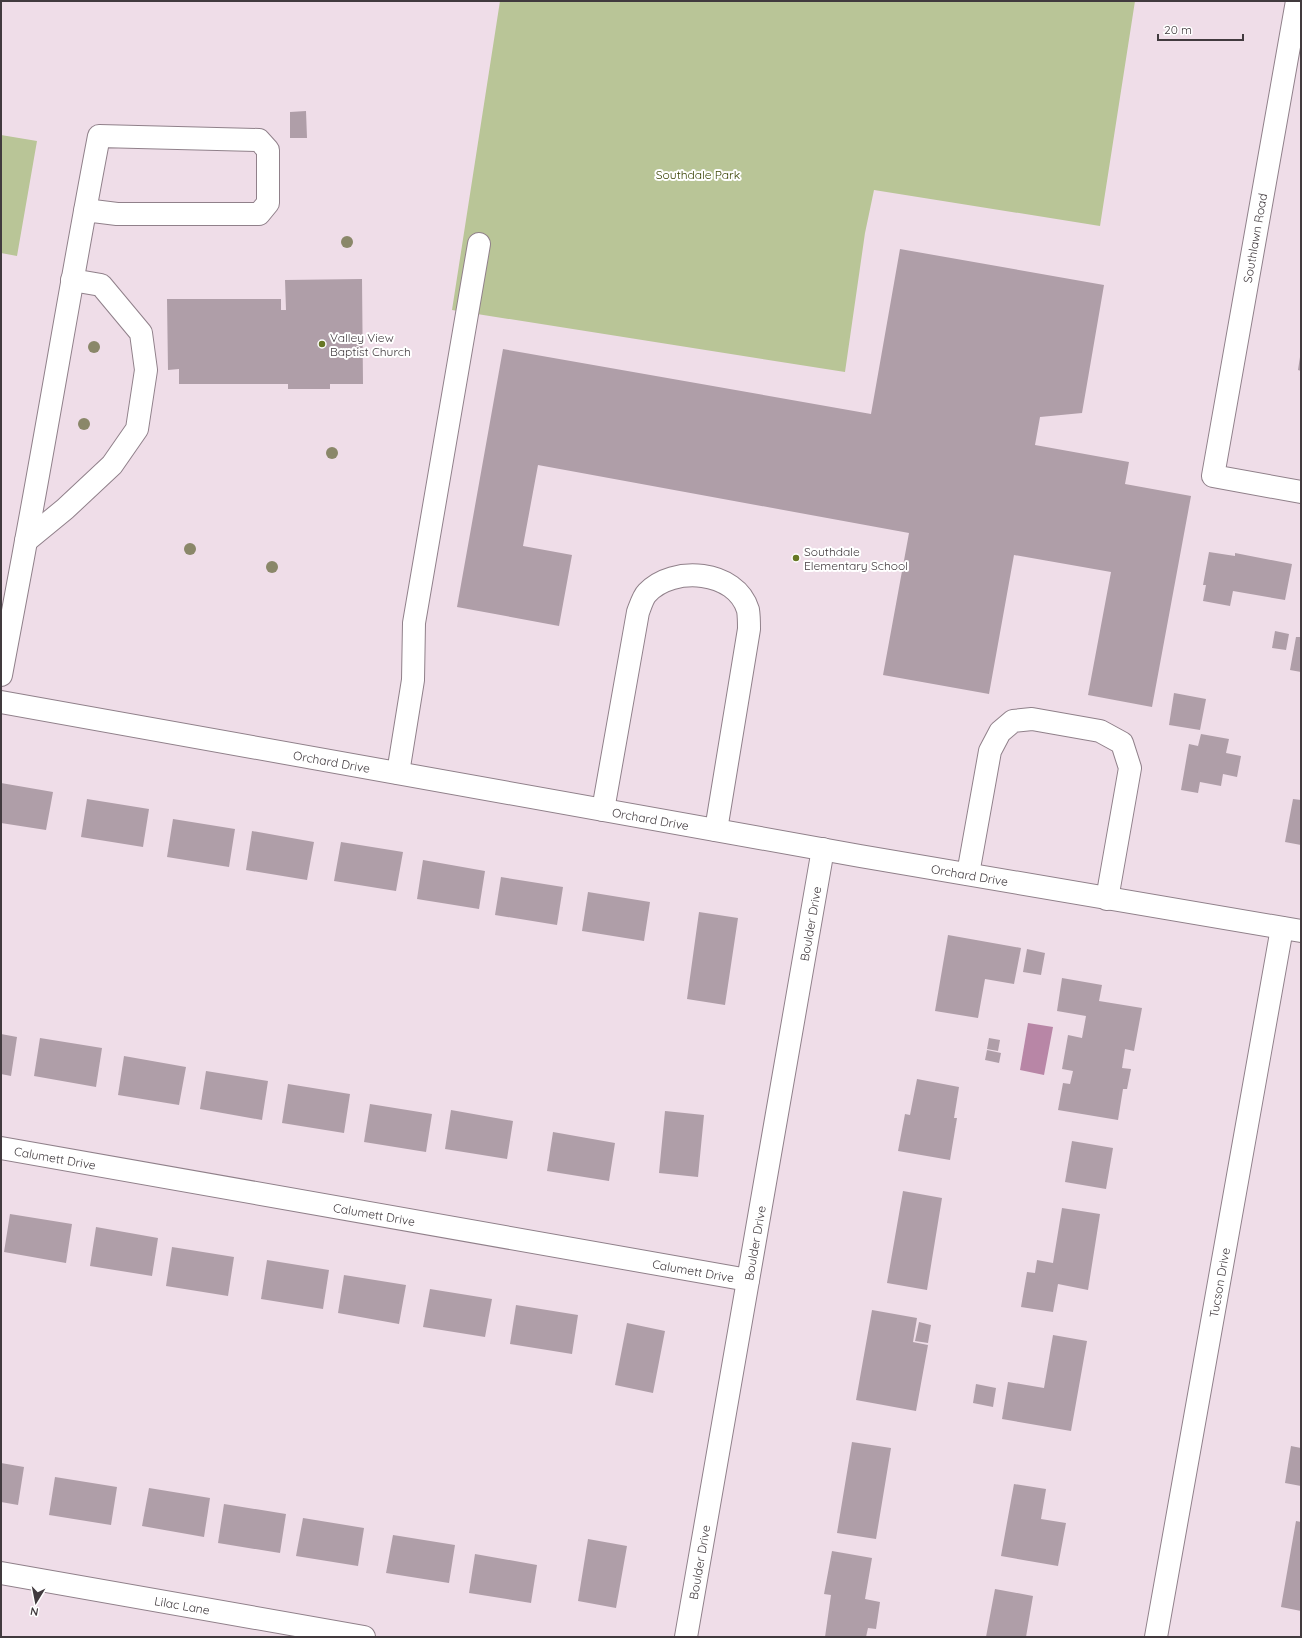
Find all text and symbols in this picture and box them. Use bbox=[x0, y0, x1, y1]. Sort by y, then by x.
scale bar bbox=[1158, 16, 1243, 42]
text: 20 m bbox=[1164, 22, 1192, 37]
park label: Southdale Park bbox=[656, 167, 740, 182]
street label: Southlawn Road bbox=[1240, 192, 1270, 284]
place label: Valley View Baptist Church bbox=[330, 330, 411, 359]
marker: Valley View Baptist Church bbox=[317, 339, 327, 349]
place label: Southdale Elementary School bbox=[804, 544, 908, 573]
marker: Southdale Elementary School bbox=[791, 553, 801, 563]
street label: Orchard Drive bbox=[292, 747, 372, 776]
street label: Orchard Drive bbox=[611, 804, 690, 833]
street label: Orchard Drive bbox=[930, 861, 1010, 889]
street label: Boulder Drive bbox=[796, 885, 824, 962]
street label: Calumett Drive bbox=[13, 1143, 97, 1172]
street label: Calumett Drive bbox=[332, 1199, 416, 1229]
street label: Boulder Drive bbox=[741, 1204, 768, 1281]
street label: Tucson Drive bbox=[1205, 1246, 1233, 1319]
street label: Calumett Drive bbox=[651, 1256, 736, 1285]
street label: Boulder Drive bbox=[685, 1523, 713, 1601]
north arrow bbox=[16, 1582, 56, 1622]
street label: Lilac Lane bbox=[153, 1593, 211, 1617]
text: N bbox=[29, 1604, 39, 1619]

